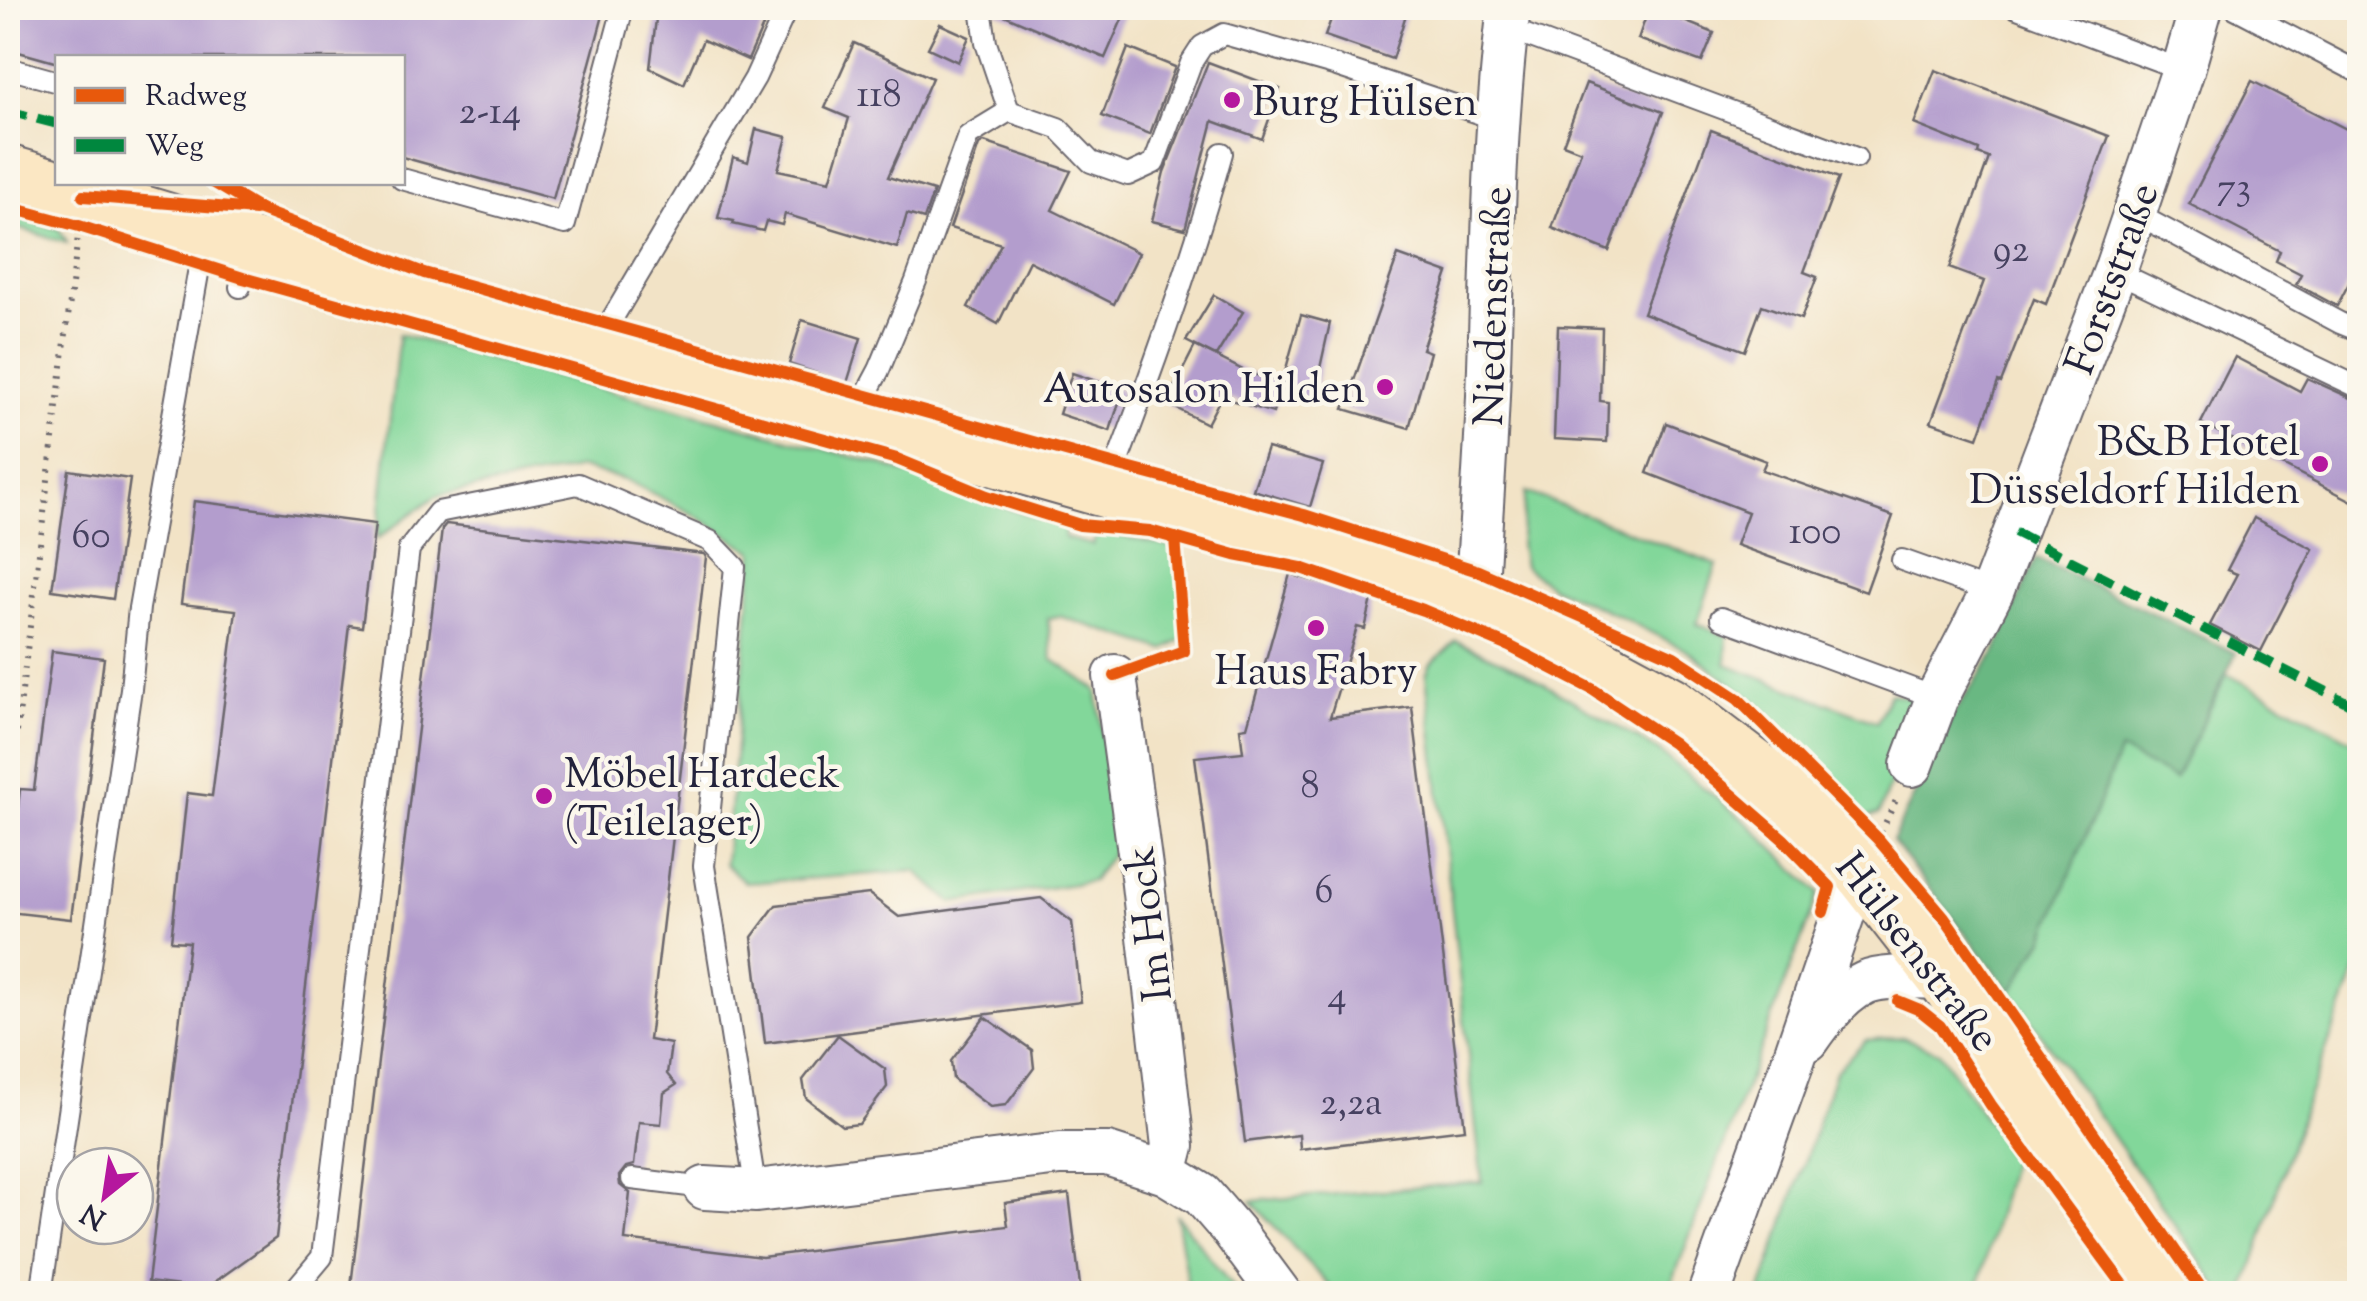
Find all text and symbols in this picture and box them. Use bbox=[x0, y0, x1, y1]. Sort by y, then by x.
legend bbox=[55, 55, 405, 185]
house number: 118 bbox=[857, 70, 901, 124]
place label: Burg Hülsen bbox=[1252, 75, 1478, 135]
text: Radweg bbox=[145, 76, 247, 119]
house number: 2-14 bbox=[459, 87, 521, 141]
marker: Burg Hülsen bbox=[1221, 89, 1243, 111]
text: Weg bbox=[145, 126, 204, 169]
house number: 73 bbox=[2217, 163, 2251, 217]
street label: Forststraße bbox=[2052, 176, 2177, 384]
street label: Niedenstraße bbox=[1462, 185, 1530, 427]
house number: 92 bbox=[1993, 225, 2029, 279]
place label: Autosalon Hilden bbox=[1043, 362, 1365, 422]
marker: Autosalon Hilden bbox=[1374, 376, 1396, 398]
place label: B&B Hotel Düsseldorf Hilden bbox=[1969, 415, 2300, 523]
marker: B&B Hotel Düsseldorf Hilden bbox=[2309, 453, 2331, 475]
house number: 100 bbox=[1789, 507, 1841, 561]
house number: 60 bbox=[72, 511, 111, 565]
marker: Haus Fabry bbox=[1305, 617, 1327, 639]
place label: Haus Fabry bbox=[1215, 644, 1418, 704]
place label: Möbel Hardeck (Teilelager) bbox=[564, 747, 840, 855]
house number: 8 bbox=[1300, 761, 1320, 815]
marker: Möbel Hardeck (Teilelager) bbox=[533, 785, 555, 807]
street label: Hülsenstraße bbox=[1818, 842, 2012, 1066]
street label: Im Hock bbox=[1113, 843, 1191, 1004]
house number: 6 bbox=[1315, 866, 1333, 920]
house number: 4 bbox=[1327, 971, 1347, 1025]
house number: 2,2a bbox=[1320, 1078, 1382, 1132]
north arrow bbox=[55, 1146, 155, 1246]
text: N bbox=[74, 1192, 114, 1238]

